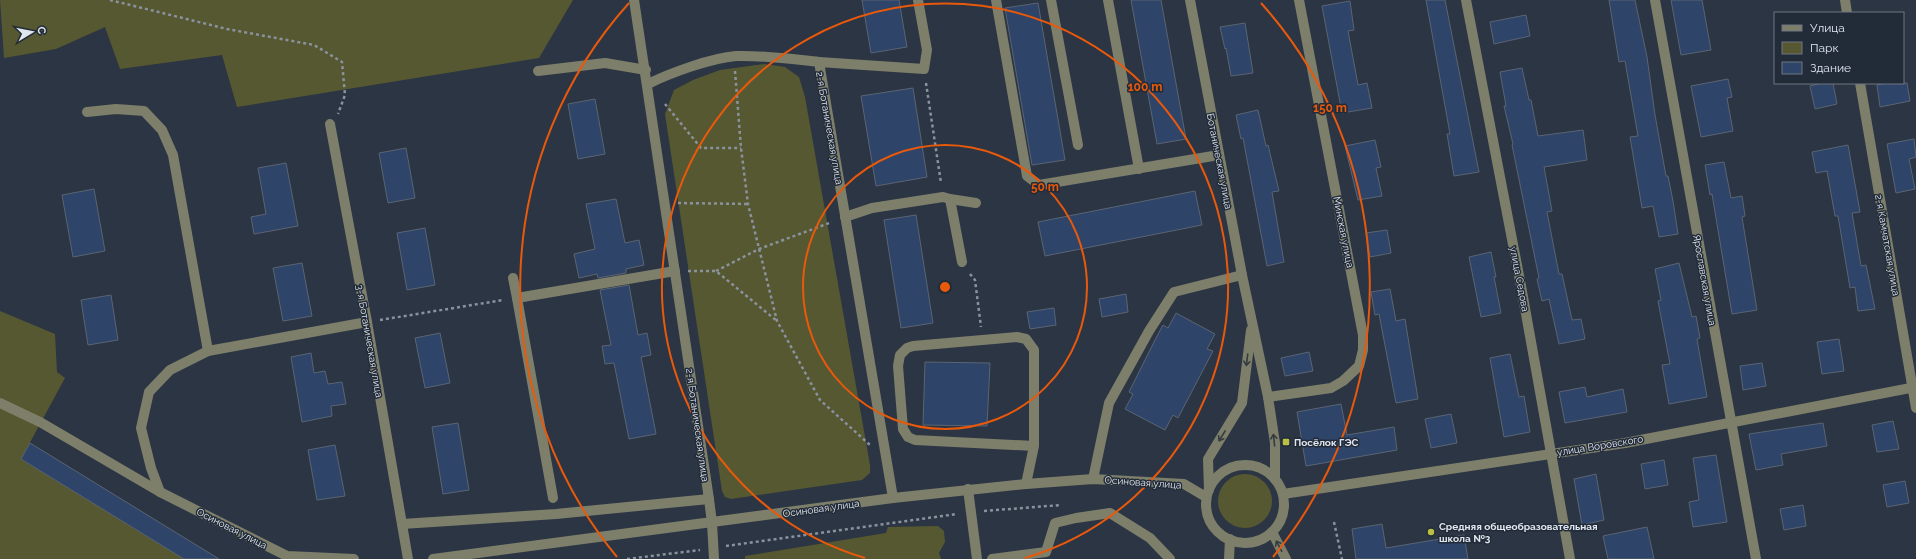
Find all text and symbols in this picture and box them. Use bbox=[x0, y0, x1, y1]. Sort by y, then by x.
north arrow bbox=[12, 12, 52, 52]
legend bbox=[1774, 12, 1904, 84]
text: Улица bbox=[1810, 21, 1845, 35]
text: С bbox=[34, 26, 48, 36]
text: Парк bbox=[1810, 41, 1839, 55]
text: Здание bbox=[1810, 61, 1851, 75]
street label: 2-я Ботаническая улица bbox=[814, 71, 845, 185]
text: 100 m bbox=[1128, 80, 1162, 94]
text: 150 m bbox=[1313, 101, 1347, 115]
street label: Ботаническая улица bbox=[1205, 112, 1234, 210]
text: 50 m bbox=[1031, 180, 1059, 194]
street label: 2-я Камчатская улица bbox=[1873, 193, 1902, 297]
street label: Минская улица bbox=[1331, 196, 1356, 269]
street label: Ярославская улица bbox=[1691, 234, 1718, 327]
street label: улица Седова bbox=[1508, 246, 1531, 313]
centre of rings bbox=[938, 280, 952, 294]
street label: 3-я Ботаническая улица bbox=[354, 284, 385, 398]
one-way arrow bbox=[1244, 353, 1251, 366]
street label: 2-я Ботаническая улица bbox=[684, 368, 711, 483]
one-way arrow bbox=[1217, 430, 1225, 442]
street label: улица Воровского bbox=[1556, 433, 1644, 458]
one-way arrow bbox=[1270, 434, 1278, 447]
marker: Посёлок ГЭС bbox=[1281, 437, 1291, 447]
place label: Посёлок ГЭС bbox=[1294, 437, 1359, 448]
street label: Осиновая улица bbox=[1104, 474, 1182, 491]
street label: Осиновая улица bbox=[782, 498, 860, 519]
street label: Осиновая улица bbox=[195, 506, 269, 551]
place label: Средняя общеобразовательная школа №3 bbox=[1439, 521, 1598, 544]
marker: Средняя общеобразовательная школа №3 bbox=[1426, 527, 1436, 537]
one-way arrow bbox=[1275, 540, 1282, 552]

